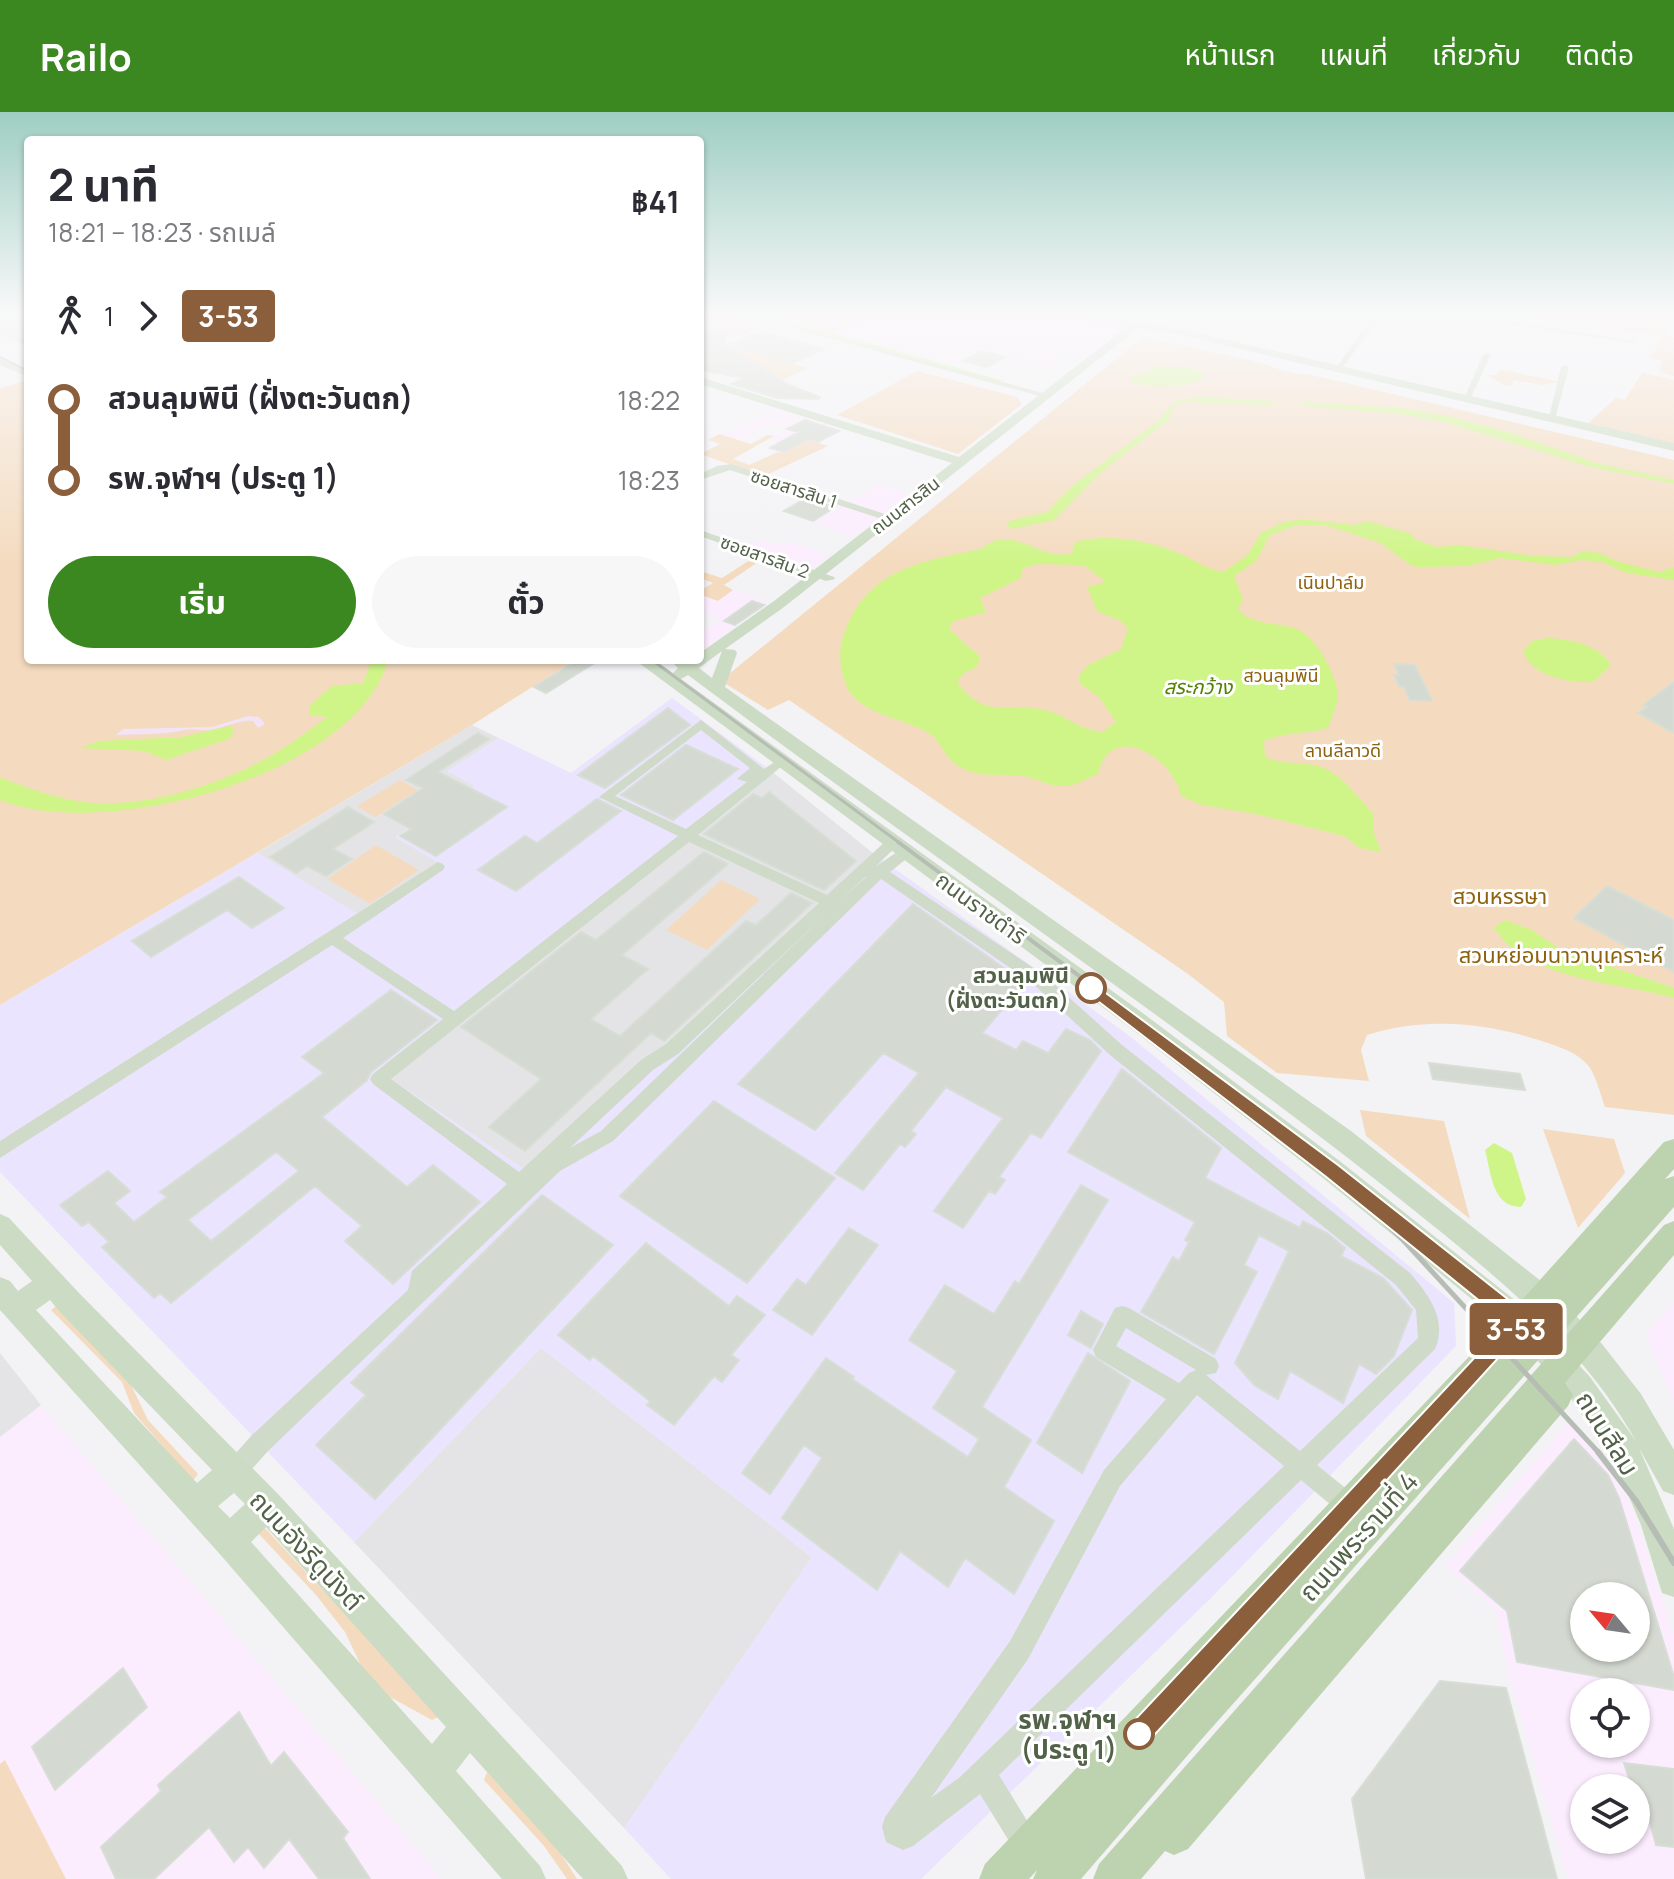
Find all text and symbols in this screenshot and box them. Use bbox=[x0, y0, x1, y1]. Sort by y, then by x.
text: Railo bbox=[40, 30, 132, 82]
text: หน้าแรก bbox=[1185, 35, 1276, 73]
text: แผนที่ bbox=[1320, 35, 1388, 73]
text: เกี่ยวกับ bbox=[1432, 35, 1521, 73]
text: ติดต่อ bbox=[1565, 35, 1634, 73]
text: 2 นาที bbox=[48, 154, 159, 214]
text: ฿41 bbox=[631, 181, 680, 222]
text: 18:21 – 18:23 · รถเมล์ bbox=[48, 214, 276, 250]
icon: walk bbox=[48, 294, 92, 338]
icon: forward bbox=[126, 294, 170, 338]
text: 3-53 bbox=[198, 297, 259, 335]
text: 1 bbox=[104, 298, 114, 334]
text: สวนลุมพินี (ฝั่งตะวันตก) bbox=[108, 377, 414, 418]
text: 18:22 bbox=[617, 382, 680, 418]
text: รพ.จุฬาฯ (ประตู 1) bbox=[108, 457, 339, 498]
text: 18:23 bbox=[618, 462, 680, 498]
street label: ซอยสารสิน 1 bbox=[748, 463, 840, 513]
street label: ถนนสารสิน bbox=[866, 471, 944, 539]
street label: ซอยสารสิน 2 bbox=[717, 529, 813, 583]
button: เริ่ม bbox=[48, 556, 356, 648]
button: ตั๋ว bbox=[372, 556, 680, 648]
park label: เนินปาล์ม bbox=[1298, 570, 1364, 594]
park label: สวนลุมพินี bbox=[1243, 663, 1319, 687]
water label: สระกว้าง bbox=[1164, 673, 1234, 700]
park label: ลานลีลาวดี bbox=[1305, 738, 1381, 762]
street label: ถนนราชดำริ bbox=[930, 865, 1032, 951]
park label: สวนหรรษา bbox=[1453, 881, 1547, 911]
park label: สวนหย่อมนาวานุเคราะห์ bbox=[1459, 940, 1664, 970]
place label: สวนลุมพินี (ฝั่งตะวันตก) bbox=[946, 960, 1069, 1015]
marker: สวนลุมพินี (ฝั่งตะวันตก) bbox=[1076, 973, 1106, 1003]
line badge: 3-53 bbox=[1460, 1303, 1572, 1355]
text: 3-53 bbox=[1486, 1310, 1546, 1348]
street label: ถนนสีลม bbox=[1568, 1384, 1648, 1482]
street label: ถนนพระรามที่ 4 bbox=[1290, 1464, 1426, 1608]
street label: ถนนอังรีดูนังต์ bbox=[242, 1482, 372, 1618]
north arrow bbox=[1570, 1582, 1650, 1662]
map controls bbox=[1570, 1582, 1650, 1854]
button: locate bbox=[1570, 1678, 1650, 1758]
place label: รพ.จุฬาฯ (ประตู 1) bbox=[1018, 1701, 1117, 1767]
marker: รพ.จุฬาฯ (ประตู 1) bbox=[1124, 1719, 1154, 1749]
button: layers bbox=[1570, 1774, 1650, 1854]

